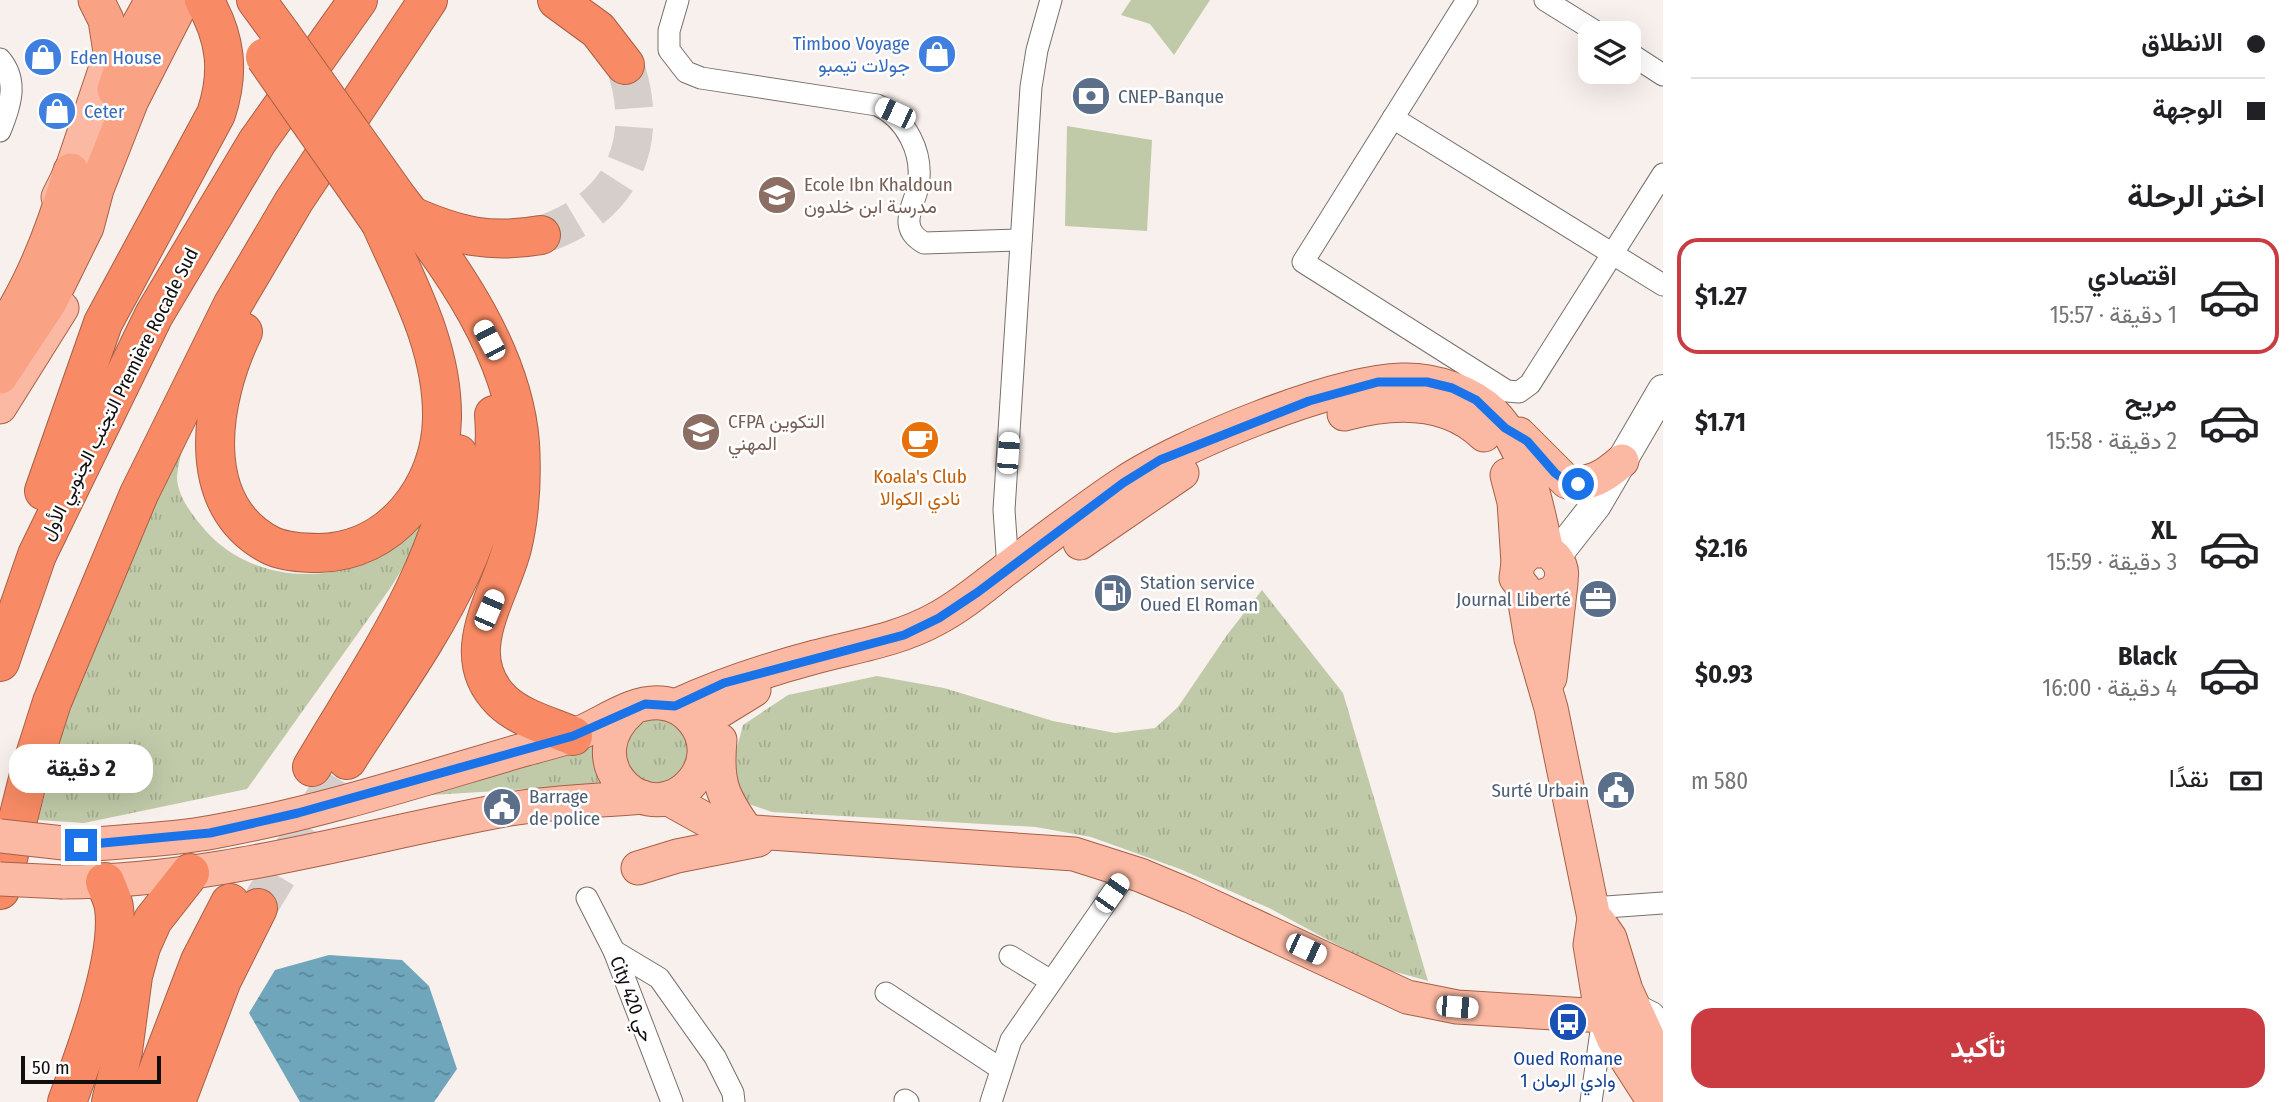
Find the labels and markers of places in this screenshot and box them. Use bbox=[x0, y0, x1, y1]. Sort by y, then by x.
place label: Timboo Voyage جولات تيمبو bbox=[793, 32, 910, 77]
shop icon: Timboo Voyage جولات تيمبو bbox=[916, 33, 958, 75]
shop icon: Eden House bbox=[22, 36, 64, 78]
place label: Eden House bbox=[70, 46, 162, 69]
bank icon: CNEP-Banque bbox=[1070, 75, 1112, 117]
place label: CNEP-Banque bbox=[1118, 85, 1224, 108]
shop icon: Ceter bbox=[36, 90, 78, 132]
place label: Ceter bbox=[84, 100, 125, 123]
place label: Ecole Ibn Khaldoun مدرسة ابن خلدون bbox=[804, 173, 953, 218]
school or university icon: Ecole Ibn Khaldoun مدرسة ابن خلدون bbox=[756, 174, 798, 216]
place label: CFPA التكوين المهني bbox=[728, 410, 825, 459]
school or university icon: CFPA التكوين المهني bbox=[680, 411, 722, 453]
cafe icon: Koala's Club نادي الكوالا bbox=[899, 419, 941, 461]
place label: Koala's Club نادي الكوالا bbox=[873, 465, 967, 514]
place label: Station service Oued El Roman bbox=[1140, 571, 1258, 616]
fuel station icon: Station service Oued El Roman bbox=[1092, 572, 1134, 614]
office icon: Journal Liberté bbox=[1577, 578, 1619, 620]
place label: Journal Liberté bbox=[1456, 588, 1571, 611]
public building icon: Surté Urbain bbox=[1595, 769, 1637, 811]
place label: Surté Urbain bbox=[1491, 779, 1589, 802]
place label: Barrage de police bbox=[529, 785, 600, 830]
public building icon: Barrage de police bbox=[481, 786, 523, 828]
bus stop icon: Oued Romane 1 وادي الرمان bbox=[1547, 1001, 1589, 1043]
place label: Oued Romane 1 وادي الرمان bbox=[1513, 1047, 1623, 1096]

